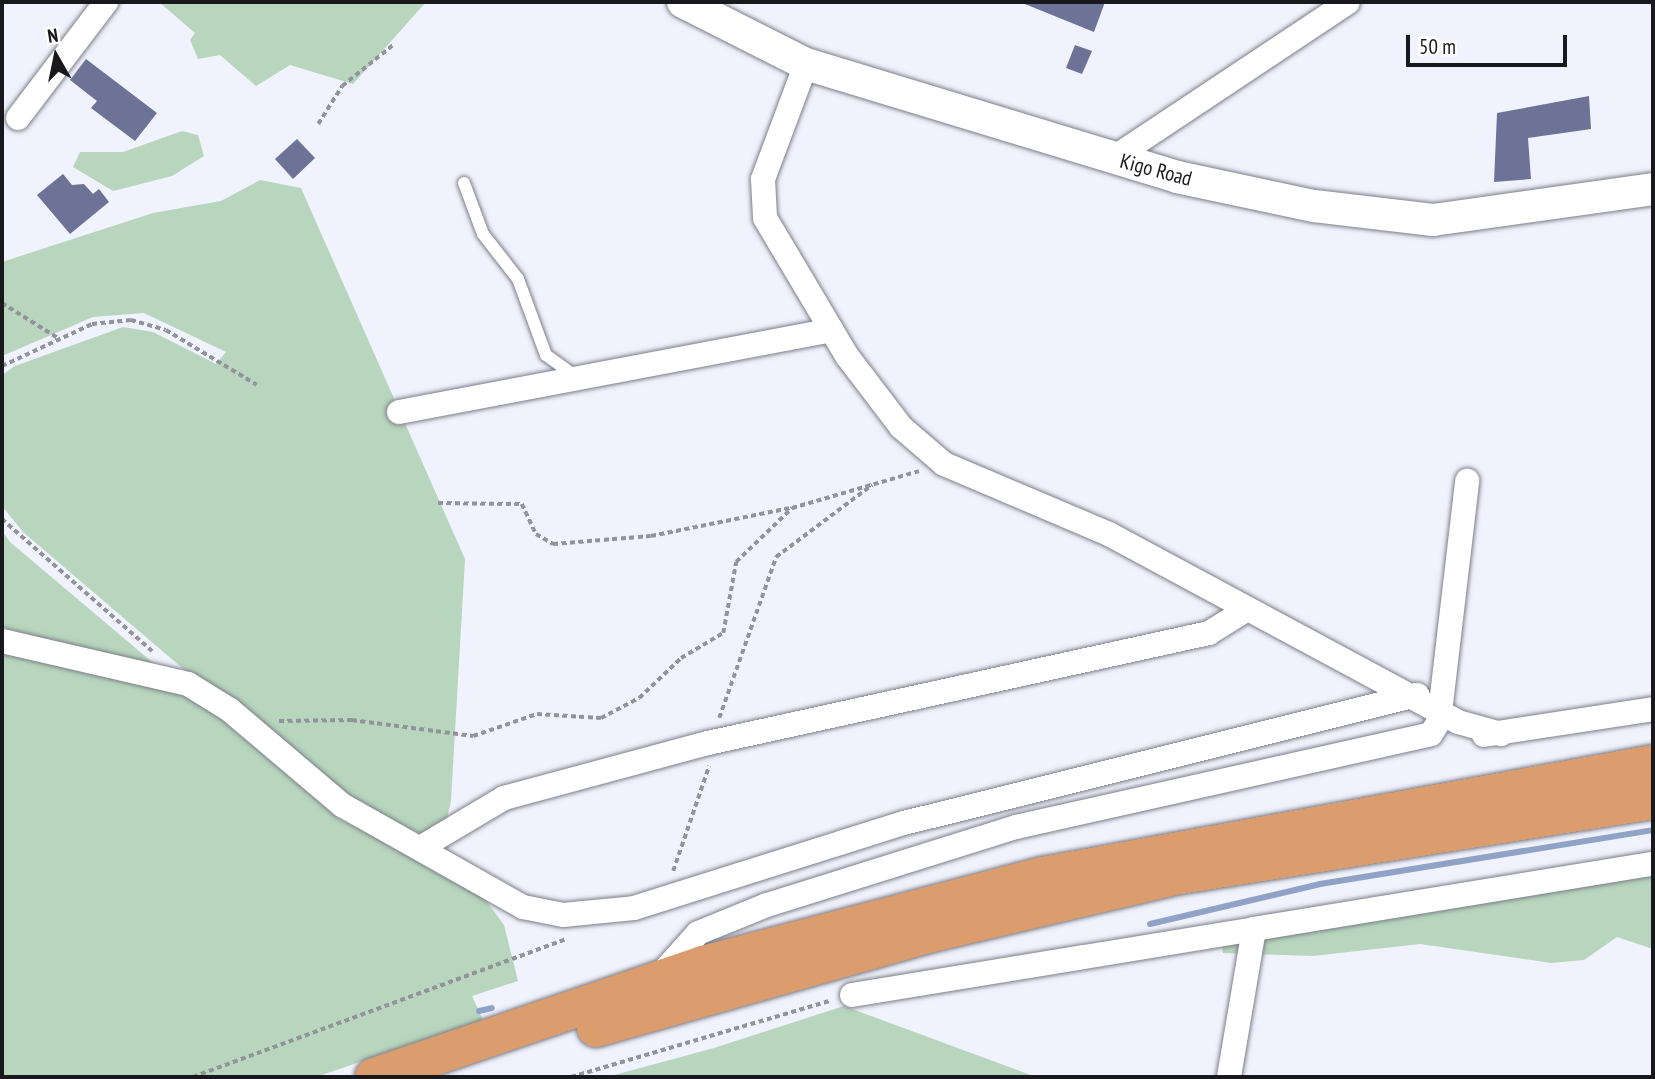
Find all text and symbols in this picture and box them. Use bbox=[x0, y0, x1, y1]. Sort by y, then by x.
north arrow bbox=[21, 21, 91, 91]
scale bar bbox=[1410, 21, 1571, 65]
text: N bbox=[46, 23, 60, 48]
text: 50 m bbox=[1419, 33, 1456, 60]
street label: Kigo Road bbox=[1117, 148, 1195, 192]

